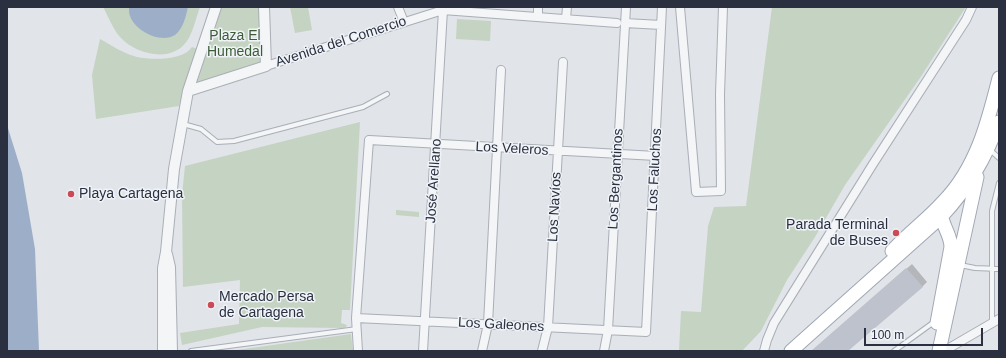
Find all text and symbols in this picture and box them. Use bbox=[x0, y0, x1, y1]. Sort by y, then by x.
street label: Avenida del Comercio bbox=[273, 13, 409, 71]
park label: Plaza El Humedal bbox=[207, 28, 263, 60]
street label: Los Bergantinos bbox=[605, 128, 627, 230]
street label: Los Faluchos bbox=[644, 128, 666, 212]
street label: José Arellano bbox=[423, 138, 445, 224]
street label: Los Veleros bbox=[475, 139, 549, 159]
street label: Los Navíos bbox=[545, 172, 565, 242]
place label: Playa Cartagena bbox=[79, 186, 183, 202]
marker: Playa Cartagena bbox=[66, 189, 76, 199]
place label: Parada Terminal de Buses bbox=[786, 217, 888, 250]
marker: Parada Terminal de Buses bbox=[891, 228, 901, 238]
place label: Mercado Persa de Cartagena bbox=[219, 289, 314, 322]
marker: Mercado Persa de Cartagena bbox=[206, 300, 216, 310]
street label: Los Galeones bbox=[457, 314, 545, 336]
scale bar bbox=[866, 320, 985, 346]
text: 100 m bbox=[871, 328, 904, 342]

